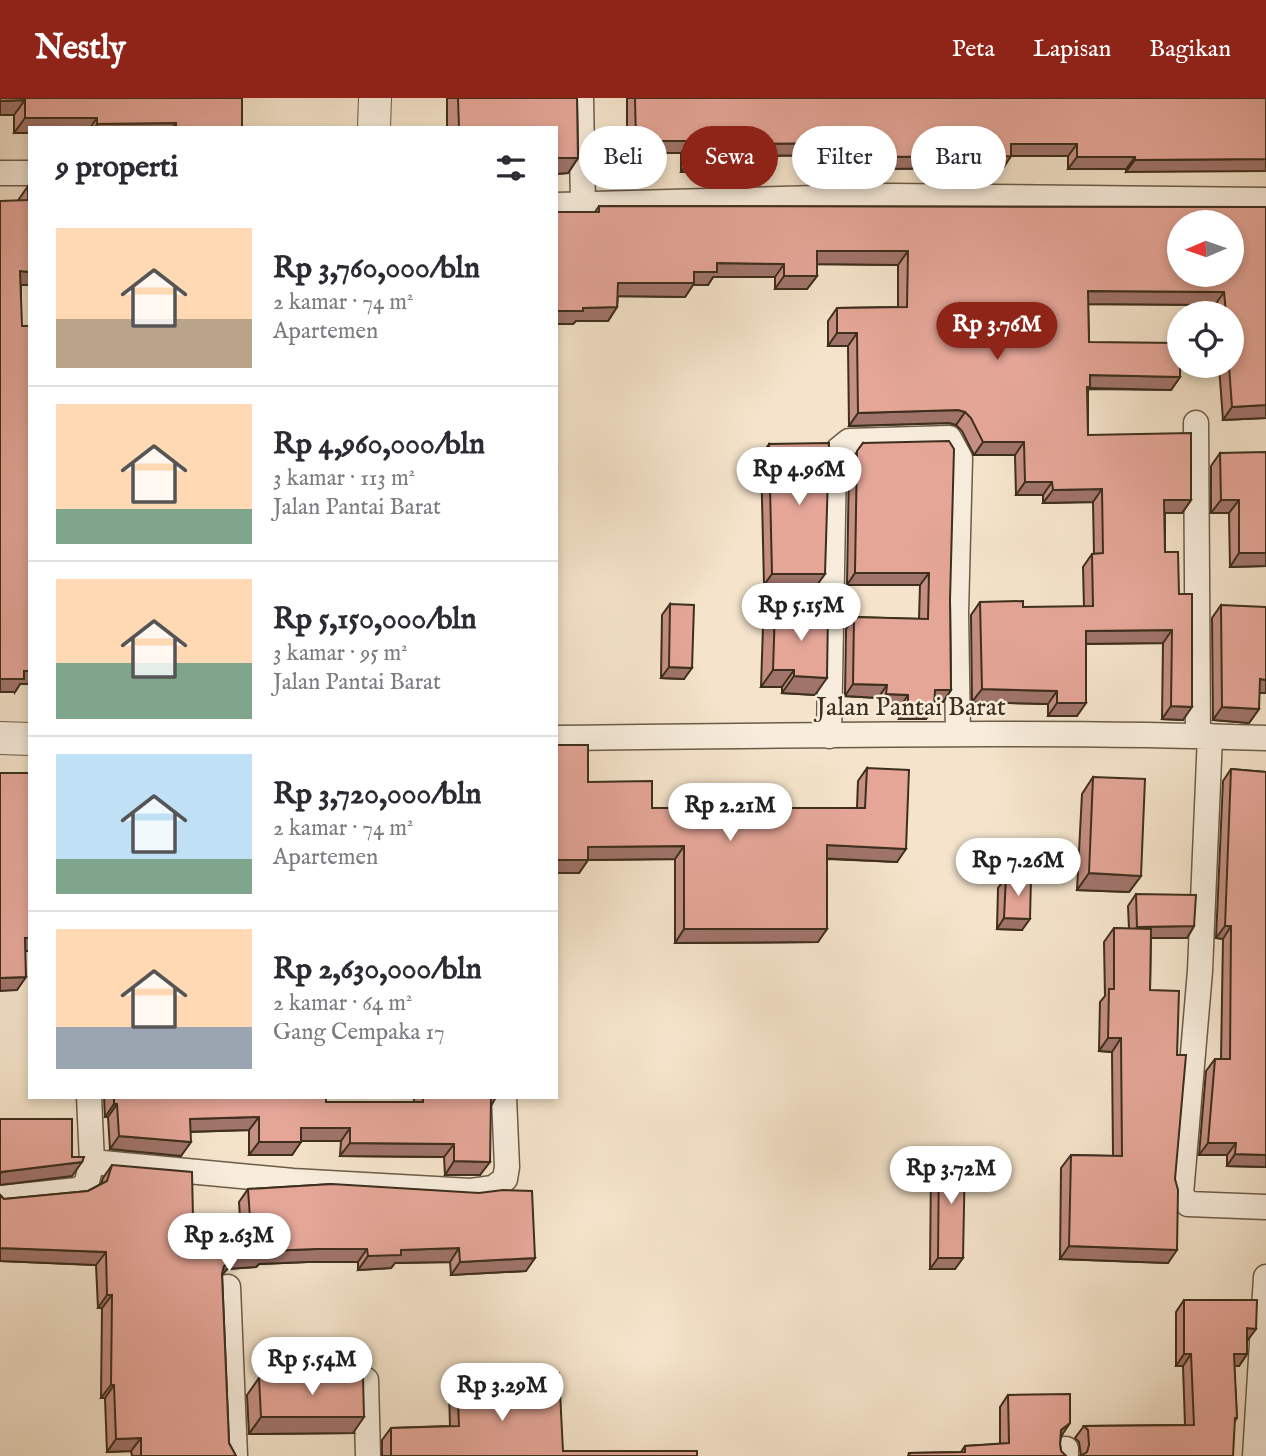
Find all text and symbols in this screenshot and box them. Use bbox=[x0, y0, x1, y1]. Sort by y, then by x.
text: Nestly bbox=[35, 28, 126, 70]
text: Peta bbox=[952, 34, 995, 65]
text: Lapisan bbox=[1033, 34, 1111, 65]
text: Bagikan bbox=[1149, 34, 1231, 65]
chip: Beli bbox=[579, 126, 667, 189]
chip: Sewa bbox=[681, 126, 778, 189]
chip: Filter bbox=[792, 126, 897, 189]
chip: Baru bbox=[911, 126, 1006, 189]
text: 9 properti bbox=[56, 149, 178, 187]
icon: filters bbox=[492, 149, 530, 187]
north arrow bbox=[1167, 210, 1244, 287]
map controls bbox=[1167, 210, 1244, 378]
text: Rp 3,760,000/bln bbox=[273, 250, 480, 288]
icon: home bbox=[112, 256, 196, 340]
text: 2 kamar · 74 m² bbox=[273, 288, 414, 317]
button: locate bbox=[1167, 301, 1244, 378]
pin: Rp 3.76M bbox=[925, 302, 1069, 362]
text: Rp 3.76M bbox=[952, 310, 1042, 339]
text: Apartemen bbox=[273, 317, 378, 346]
text: Rp 4,960,000/bln bbox=[273, 426, 485, 464]
icon: home bbox=[112, 432, 196, 516]
pin: Rp 4.96M bbox=[727, 448, 871, 507]
text: Rp 4.96M bbox=[753, 455, 845, 484]
text: 3 kamar · 113 m² bbox=[273, 464, 415, 493]
text: Jalan Pantai Barat bbox=[273, 493, 441, 522]
pin: Rp 5.15M bbox=[729, 584, 873, 643]
text: Rp 5.15M bbox=[758, 591, 844, 620]
text: Rp 5,150,000/bln bbox=[273, 601, 477, 639]
icon: home bbox=[112, 607, 196, 691]
text: 3 kamar · 95 m² bbox=[273, 639, 408, 668]
text: Jalan Pantai Barat bbox=[273, 668, 441, 697]
street label: Jalan Pantai Barat bbox=[813, 691, 1006, 724]
text: Rp 3,720,000/bln bbox=[273, 776, 481, 814]
icon: home bbox=[112, 782, 196, 866]
pin: Rp 2.21M bbox=[658, 784, 802, 843]
text: Rp 2.21M bbox=[684, 791, 776, 820]
text: 2 kamar · 74 m² bbox=[273, 814, 414, 843]
pin: Rp 7.26M bbox=[946, 838, 1090, 898]
text: Apartemen bbox=[273, 843, 378, 872]
text: Rp 7.26M bbox=[972, 846, 1064, 875]
text: Rp 2,630,000/bln bbox=[273, 951, 482, 989]
icon: home bbox=[112, 957, 196, 1041]
text: 2 kamar · 64 m² bbox=[273, 989, 413, 1018]
text: Gang Cempaka 17 bbox=[273, 1018, 445, 1047]
pin: Rp 3.72M bbox=[879, 1146, 1023, 1206]
text: Rp 3.72M bbox=[906, 1154, 996, 1183]
pin: Rp 2.63M bbox=[157, 1214, 301, 1273]
text: Rp 2.63M bbox=[184, 1221, 274, 1250]
pin: Rp 5.54M bbox=[240, 1338, 384, 1397]
text: Rp 5.54M bbox=[267, 1345, 357, 1374]
pin: Rp 3.29M bbox=[430, 1364, 574, 1423]
text: Rp 3.29M bbox=[457, 1371, 547, 1400]

